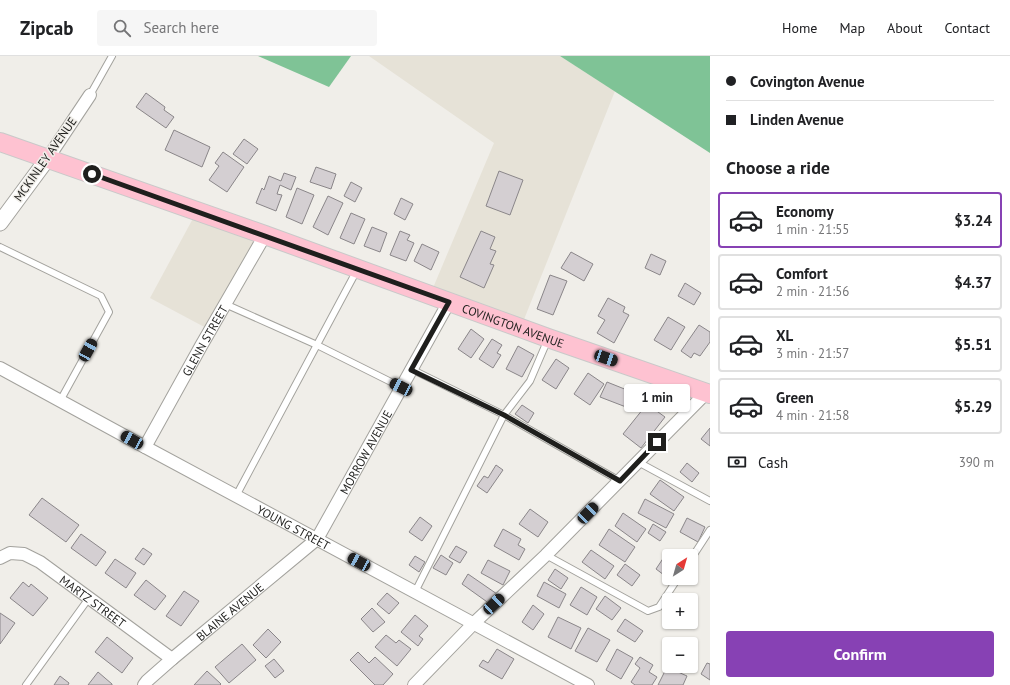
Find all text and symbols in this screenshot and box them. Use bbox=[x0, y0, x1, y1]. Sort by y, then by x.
search box bbox=[97, 10, 377, 46]
text: Zipcab bbox=[20, 16, 73, 40]
icon: search bbox=[111, 17, 133, 39]
text: Search here bbox=[143, 18, 219, 37]
text: Home bbox=[782, 19, 817, 37]
text: Map bbox=[839, 19, 865, 37]
text: About bbox=[887, 19, 923, 37]
text: Contact bbox=[945, 19, 990, 37]
text: Covington Avenue bbox=[750, 72, 865, 91]
text: Linden Avenue bbox=[750, 110, 844, 129]
street label: MCKINLEY AVENUE bbox=[10, 114, 80, 204]
text: Choose a ride bbox=[726, 156, 830, 179]
route start bbox=[83, 165, 101, 183]
icon: car bbox=[728, 202, 764, 238]
text: Economy bbox=[776, 202, 834, 221]
text: $3.24 bbox=[954, 211, 992, 230]
text: 1 min · 21:55 bbox=[776, 221, 849, 238]
icon: car bbox=[728, 264, 764, 300]
text: Comfort bbox=[776, 264, 828, 283]
text: $4.37 bbox=[954, 273, 992, 292]
text: 2 min · 21:56 bbox=[776, 283, 849, 300]
street label: COVINGTON AVENUE bbox=[460, 300, 566, 351]
street label: GLENN STREET bbox=[178, 302, 231, 379]
icon: car bbox=[728, 326, 764, 362]
text: XL bbox=[776, 326, 793, 345]
text: $5.51 bbox=[954, 335, 992, 354]
car bbox=[77, 337, 99, 363]
text: 3 min · 21:57 bbox=[776, 345, 849, 362]
car bbox=[593, 348, 619, 368]
car bbox=[388, 376, 414, 398]
callout: 1 min bbox=[624, 384, 690, 412]
icon: car bbox=[728, 388, 764, 424]
text: Green bbox=[776, 388, 814, 407]
text: 1 min bbox=[641, 389, 673, 406]
text: $5.29 bbox=[954, 397, 992, 416]
street label: MORROW AVENUE bbox=[336, 407, 395, 497]
text: 4 min · 21:58 bbox=[776, 407, 849, 424]
car bbox=[119, 429, 145, 451]
route end bbox=[648, 433, 666, 451]
icon: cash bbox=[726, 451, 748, 473]
text: Cash bbox=[758, 453, 788, 472]
text: 390 m bbox=[959, 454, 994, 471]
car bbox=[575, 500, 601, 526]
street label: YOUNG STREET bbox=[255, 501, 333, 553]
north arrow bbox=[662, 549, 698, 585]
map controls bbox=[662, 549, 698, 673]
car bbox=[346, 551, 372, 573]
street label: MARTZ STREET bbox=[57, 572, 129, 630]
street label: BLAINE AVENUE bbox=[193, 579, 266, 644]
car bbox=[481, 591, 507, 617]
button: + bbox=[662, 593, 698, 629]
button: Confirm bbox=[726, 631, 994, 677]
button: − bbox=[662, 637, 698, 673]

